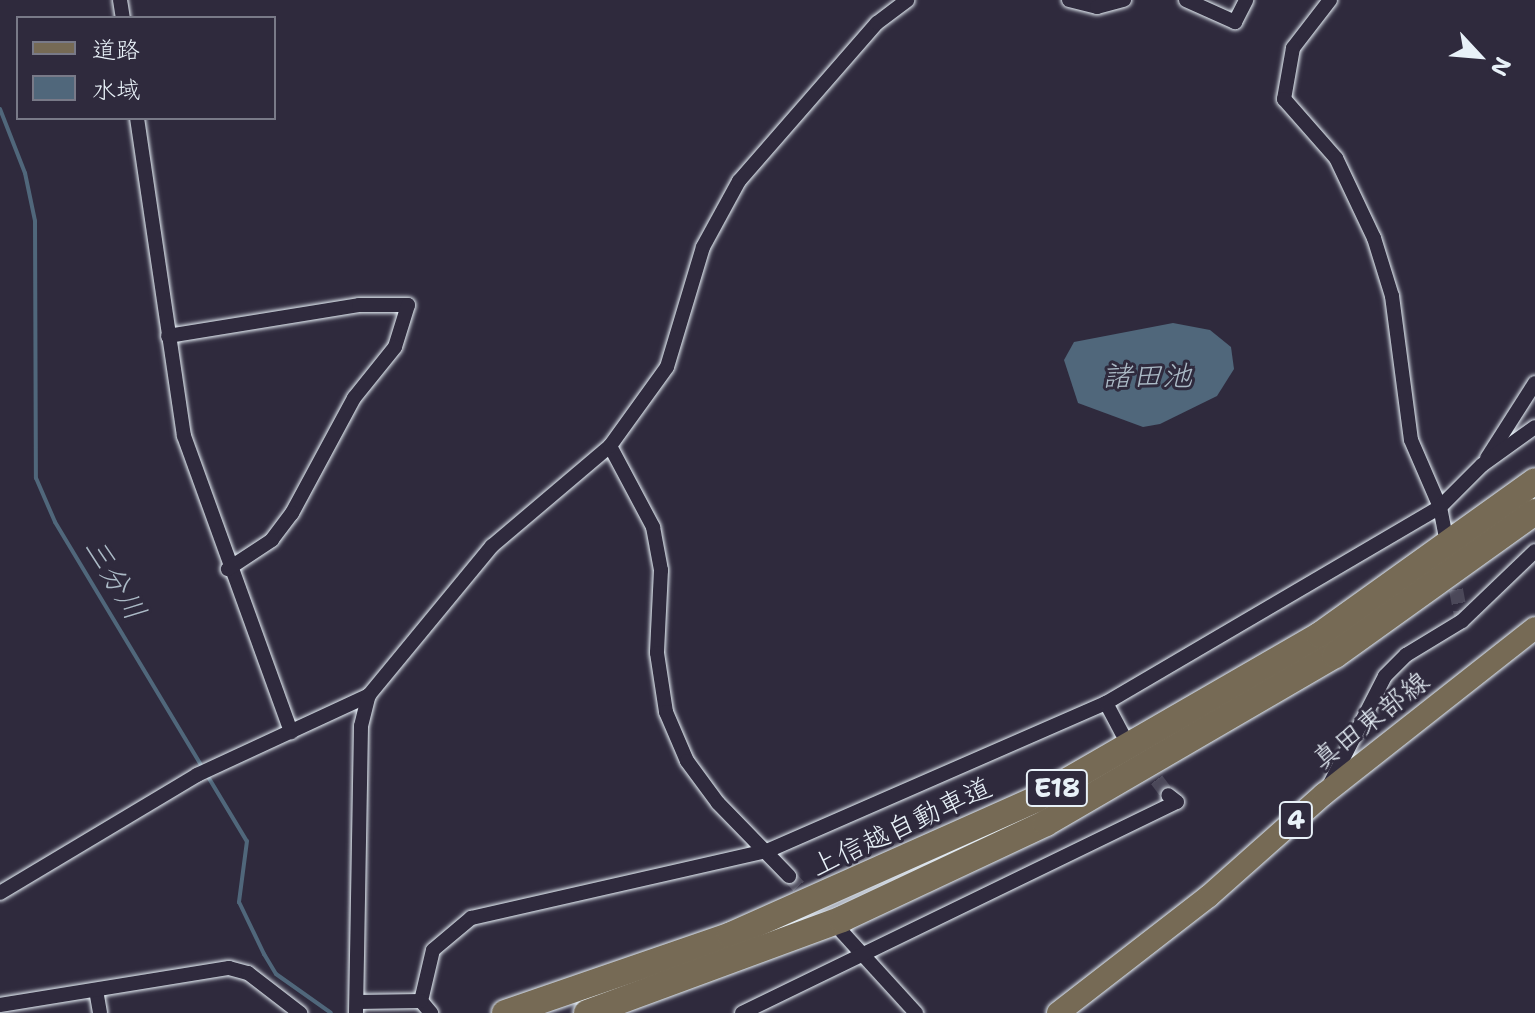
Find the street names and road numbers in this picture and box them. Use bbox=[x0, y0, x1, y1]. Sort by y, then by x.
street label: 真田東部線 bbox=[1304, 664, 1436, 776]
road number: E18 bbox=[1025, 766, 1089, 810]
street label: 上信越自動車道 bbox=[805, 769, 997, 883]
road number: 4 bbox=[1278, 798, 1314, 842]

